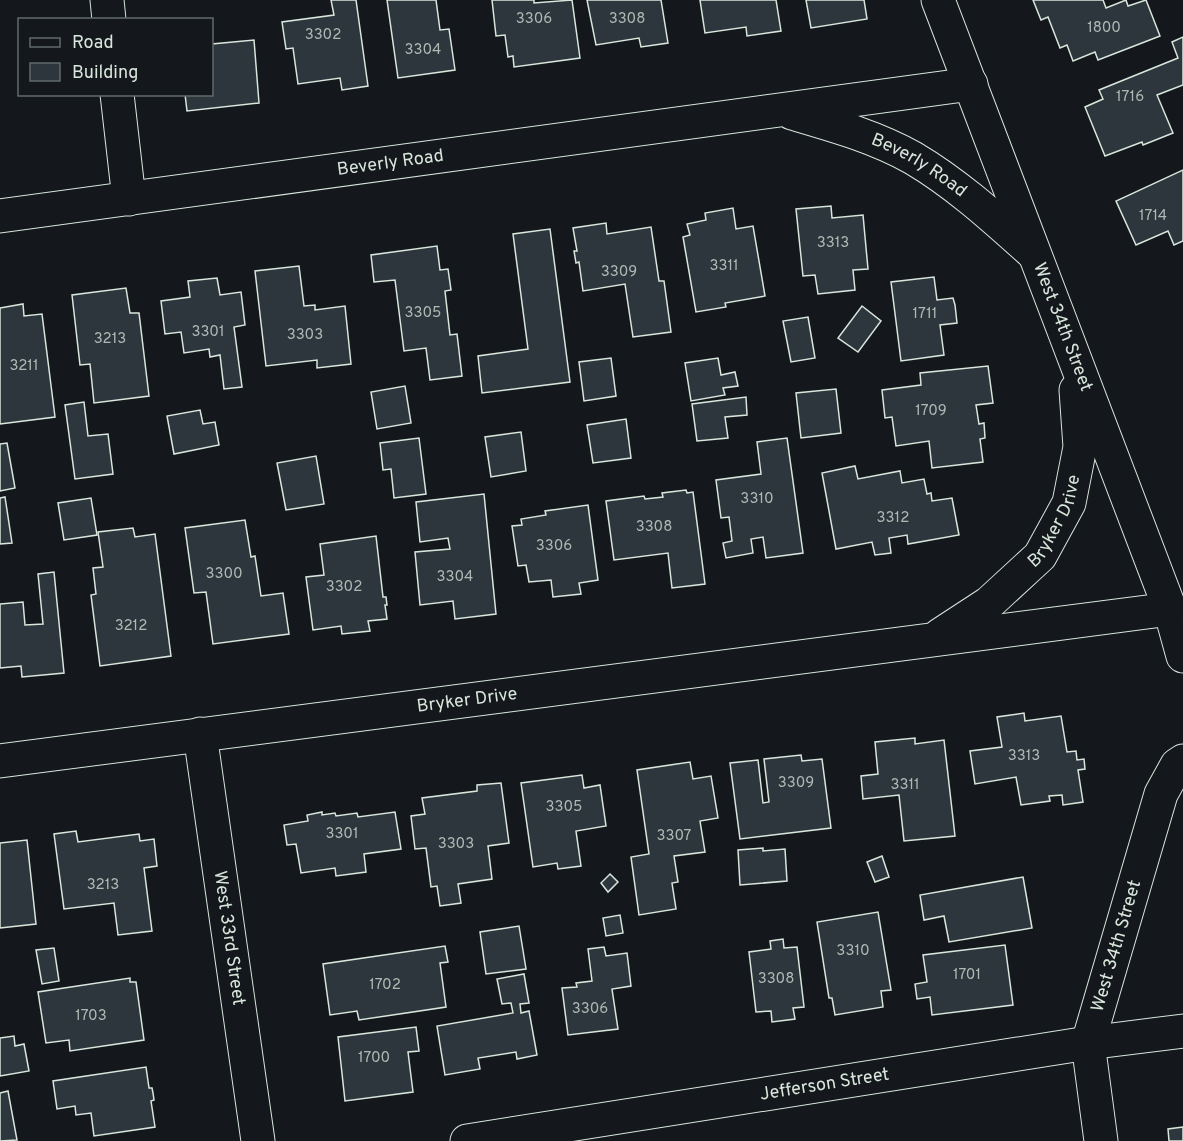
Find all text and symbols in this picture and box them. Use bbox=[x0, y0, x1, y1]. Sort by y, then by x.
house number: 3306 bbox=[516, 10, 552, 29]
house number: 3308 bbox=[609, 10, 645, 29]
legend bbox=[18, 18, 213, 96]
house number: 1800 bbox=[1087, 19, 1121, 38]
house number: 3302 bbox=[305, 26, 341, 45]
text: Road bbox=[72, 32, 114, 55]
house number: 3304 bbox=[405, 41, 441, 60]
text: Building bbox=[72, 62, 138, 85]
house number: 1716 bbox=[1116, 88, 1144, 107]
street label: Beverly Road bbox=[868, 128, 971, 203]
street label: Beverly Road bbox=[336, 144, 445, 182]
house number: 1714 bbox=[1139, 207, 1167, 226]
house number: 3313 bbox=[817, 234, 849, 253]
house number: 3311 bbox=[709, 257, 739, 276]
street label: West 34th Street bbox=[1028, 259, 1098, 395]
house number: 3309 bbox=[601, 263, 637, 282]
house number: 3305 bbox=[405, 304, 441, 323]
house number: 1711 bbox=[913, 305, 937, 324]
house number: 3301 bbox=[191, 323, 225, 342]
house number: 3303 bbox=[287, 326, 323, 345]
house number: 3213 bbox=[94, 330, 126, 349]
house number: 3211 bbox=[9, 357, 39, 376]
house number: 1709 bbox=[915, 402, 947, 421]
street label: Bryker Drive bbox=[1023, 473, 1086, 573]
house number: 3310 bbox=[740, 490, 774, 509]
house number: 3312 bbox=[877, 509, 909, 528]
house number: 3308 bbox=[636, 518, 672, 537]
house number: 3306 bbox=[536, 537, 572, 556]
house number: 3300 bbox=[205, 565, 243, 584]
house number: 3304 bbox=[437, 568, 473, 587]
house number: 3302 bbox=[326, 578, 362, 597]
house number: 3212 bbox=[115, 617, 147, 636]
street label: Bryker Drive bbox=[415, 682, 519, 718]
house number: 3313 bbox=[1008, 747, 1040, 766]
house number: 3309 bbox=[778, 774, 814, 793]
house number: 3311 bbox=[890, 776, 920, 795]
house number: 3305 bbox=[546, 798, 582, 817]
house number: 3301 bbox=[325, 825, 359, 844]
house number: 3307 bbox=[657, 827, 692, 846]
house number: 3303 bbox=[438, 835, 474, 854]
street label: West 33rd Street bbox=[208, 869, 250, 1007]
house number: 3213 bbox=[87, 876, 119, 895]
street label: West 34th Street bbox=[1086, 877, 1147, 1014]
house number: 3310 bbox=[836, 942, 870, 961]
house number: 1701 bbox=[953, 966, 981, 985]
house number: 3308 bbox=[758, 970, 794, 989]
house number: 1702 bbox=[369, 976, 401, 995]
house number: 3306 bbox=[572, 1000, 608, 1019]
house number: 1703 bbox=[75, 1007, 107, 1026]
house number: 1700 bbox=[358, 1049, 390, 1068]
street label: Jefferson Street bbox=[758, 1063, 891, 1106]

